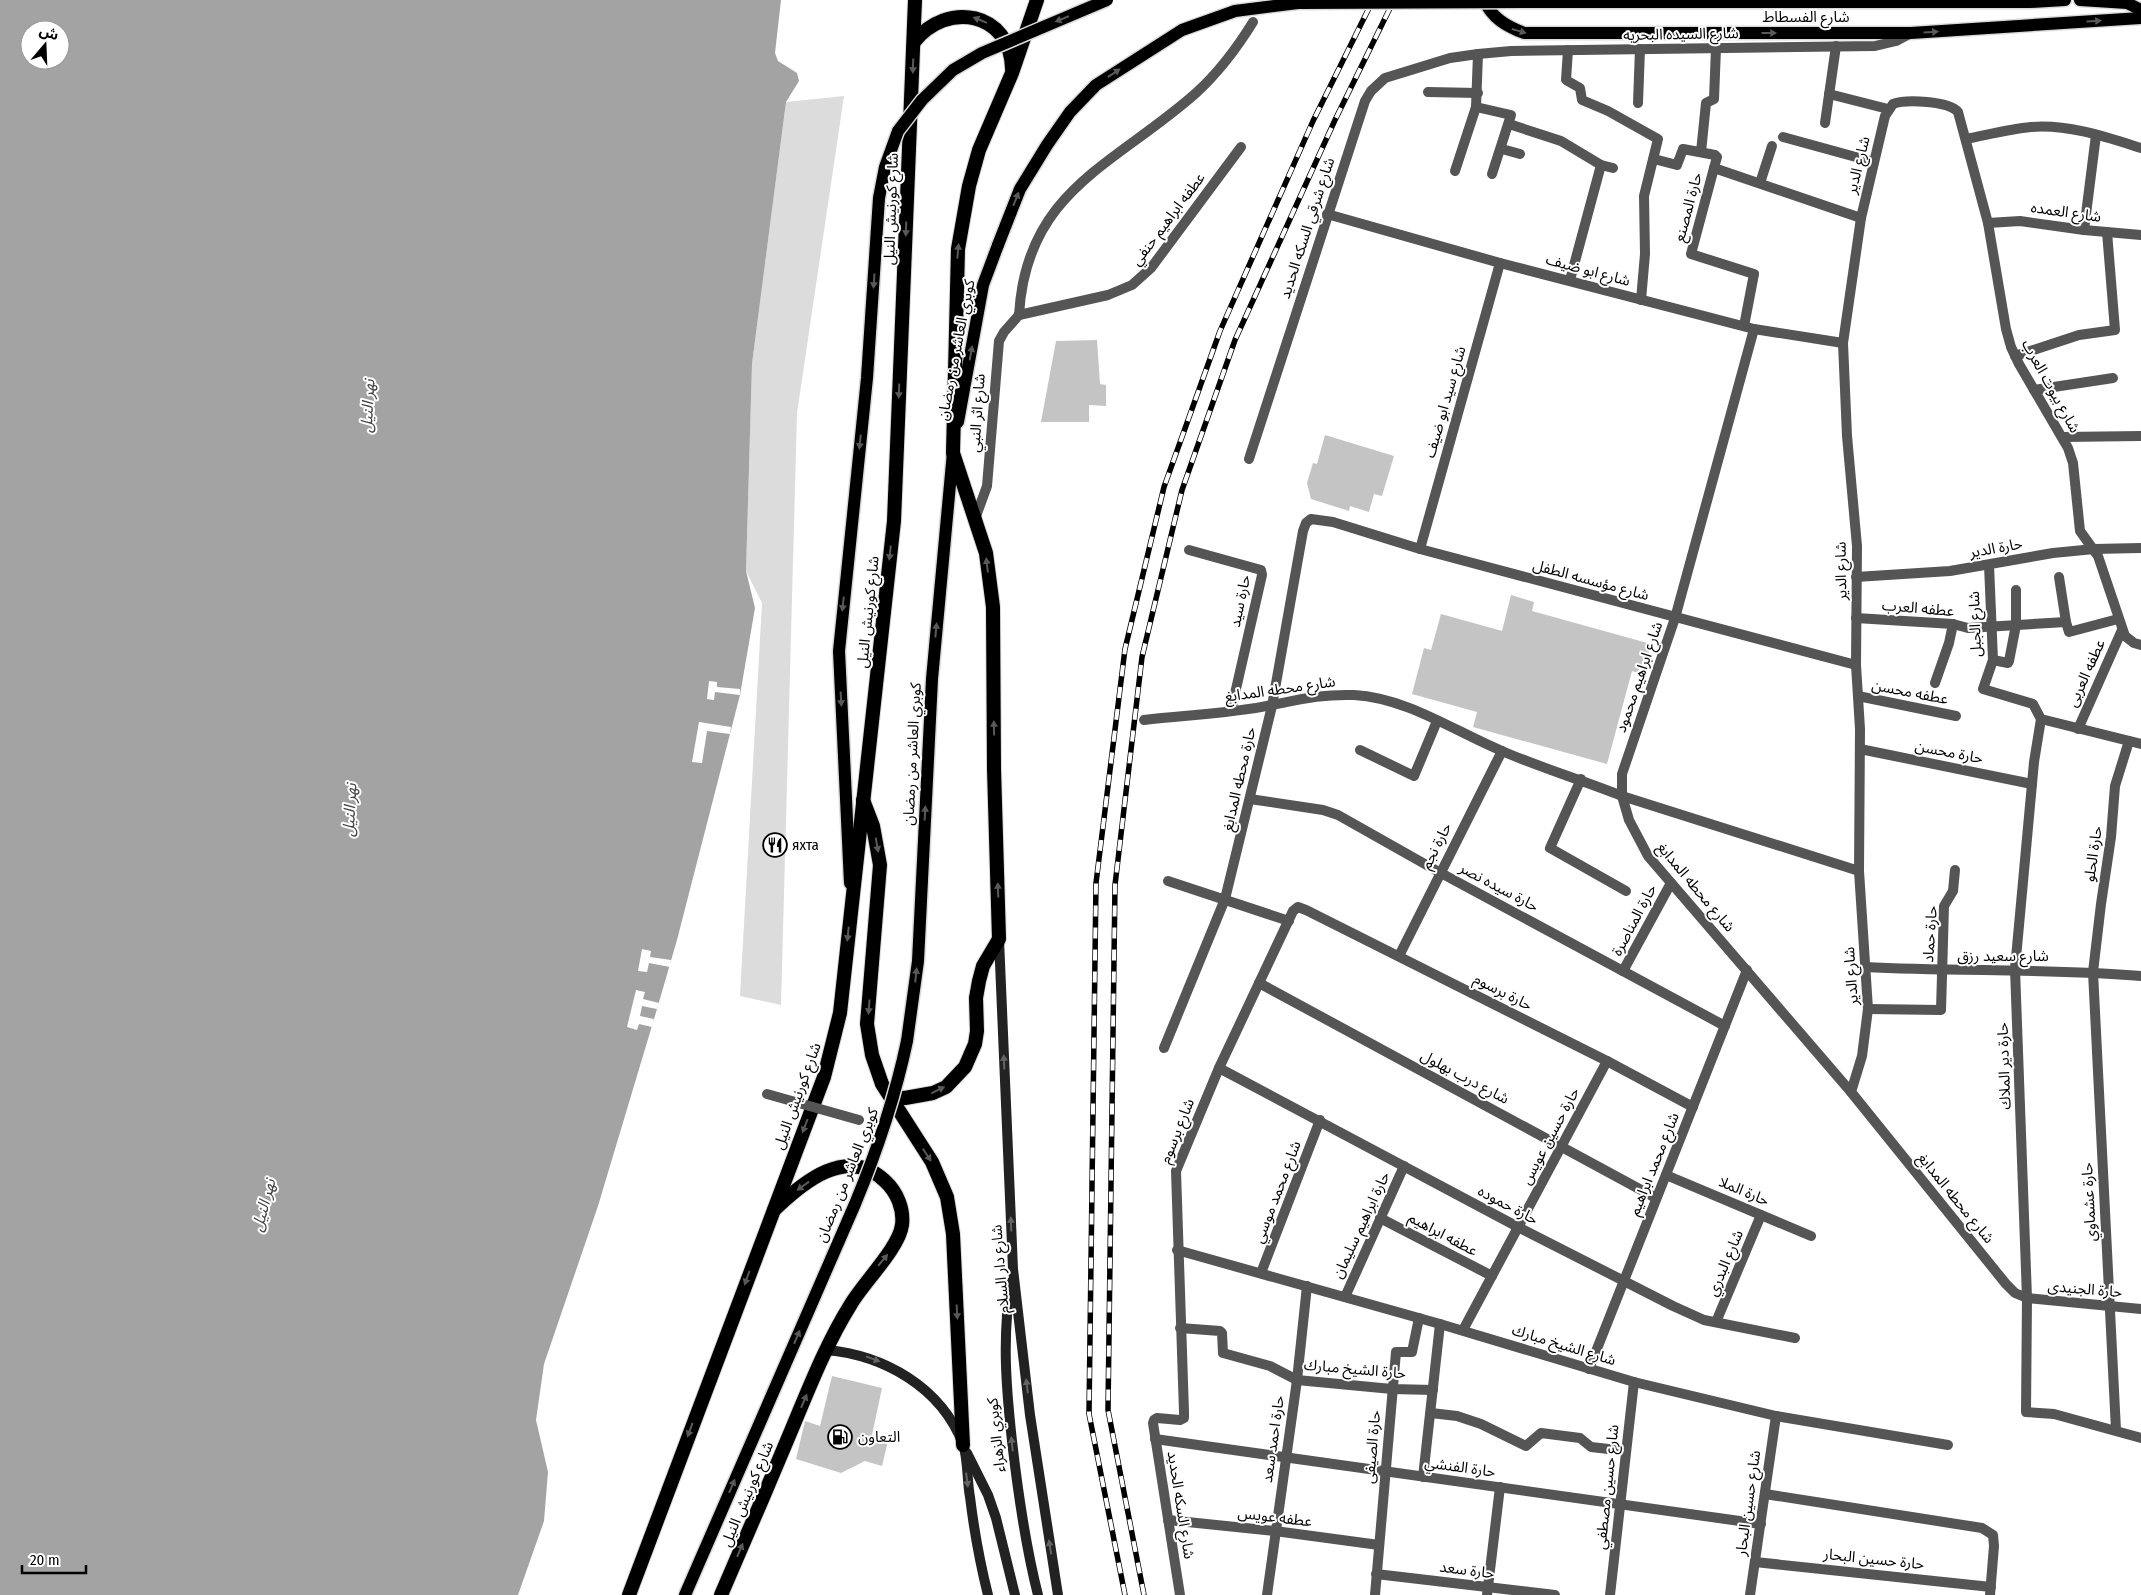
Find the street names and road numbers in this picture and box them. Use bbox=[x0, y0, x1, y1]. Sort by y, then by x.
street label: شارع الفسطاط bbox=[1762, 8, 1850, 29]
street label: شارع السيده البحريه bbox=[1623, 24, 1739, 47]
street label: شارع الدير bbox=[1842, 134, 1877, 197]
street label: شارع كورنيش النيل bbox=[880, 152, 905, 266]
street label: شارع شرقي السكه الحديد bbox=[1276, 155, 1341, 302]
street label: عطفه ابراهيم حنفي bbox=[1127, 169, 1211, 271]
street label: حارة المصنع bbox=[1670, 170, 1709, 244]
street label: شارع العمده bbox=[2029, 198, 2103, 229]
street label: شارع ابو ضيف bbox=[1543, 250, 1632, 293]
street label: كوبري العاشر من رمضان bbox=[934, 277, 981, 422]
street label: شارع بيوت العرب bbox=[2015, 336, 2084, 438]
street label: شارع سيد ابو ضيف bbox=[1420, 344, 1473, 461]
street label: شارع اثر النبي bbox=[965, 373, 992, 453]
street label: حارة الدير bbox=[1967, 534, 2024, 562]
street label: شارع الدير bbox=[1831, 541, 1854, 601]
street label: شارع كورنيش النيل bbox=[853, 555, 886, 669]
street label: شارع مؤسسه الطفل bbox=[1530, 556, 1651, 607]
street label: حارة سيد bbox=[1226, 573, 1254, 629]
street label: شارع الجبل bbox=[1965, 590, 1988, 657]
street label: عطفه العرب bbox=[1881, 596, 1955, 620]
street label: شارع ابراهيم محمود bbox=[1612, 619, 1669, 736]
street label: عطفه العربى bbox=[2063, 636, 2109, 710]
street label: شارع محطه المدابغ bbox=[1224, 672, 1337, 709]
street label: عطفه محسن bbox=[1870, 676, 1950, 708]
street label: كوبري العاشر من رمضان bbox=[899, 681, 927, 826]
street label: حارة محطه المدابغ bbox=[1218, 725, 1263, 833]
street label: حارة محسن bbox=[1913, 737, 1985, 767]
street label: حارة نجم bbox=[1417, 820, 1457, 873]
street label: حارة الحلو bbox=[2080, 825, 2106, 883]
street label: شارع محطه المدابغ bbox=[1651, 839, 1739, 938]
street label: حارة سيده نصر bbox=[1456, 858, 1542, 915]
street label: حارة المناصرة bbox=[1608, 881, 1660, 959]
street label: حارة حماد bbox=[1919, 905, 1941, 963]
street label: شارع الدير bbox=[1840, 946, 1865, 1007]
street label: شارع سعيد رزق bbox=[1957, 947, 2049, 968]
street label: حارة برسوم bbox=[1470, 970, 1535, 1016]
street label: حارة دير الملاك bbox=[1993, 1022, 2015, 1110]
street label: شارع كورنيش النيل bbox=[769, 1040, 828, 1153]
street label: شارع درب بهلول bbox=[1416, 1046, 1512, 1111]
street label: حارة حسين عويس bbox=[1517, 1084, 1583, 1188]
street label: شارع برسوم bbox=[1156, 1096, 1201, 1167]
street label: كوبري العاشر من رمضان bbox=[812, 1105, 885, 1246]
street label: شارع محمد ابراهيم bbox=[1625, 1110, 1686, 1219]
street label: شارع محمد موسي bbox=[1249, 1138, 1308, 1247]
street label: شارع محطه المدابغ bbox=[1912, 1149, 1998, 1249]
street label: حارة عشماوي bbox=[2078, 1162, 2103, 1242]
street label: حارة ابراهيم سليمان bbox=[1328, 1169, 1396, 1282]
street label: حارة الملا bbox=[1716, 1172, 1772, 1210]
street label: حارة حموده bbox=[1475, 1182, 1541, 1228]
street label: عطفه ابراهيم bbox=[1404, 1208, 1481, 1262]
street label: شارع دار السلام bbox=[987, 1223, 1016, 1314]
street label: شارع البدري bbox=[1703, 1227, 1750, 1300]
street label: حارة الجنيدى bbox=[2047, 1277, 2123, 1301]
street label: شارع الشيخ مبارك bbox=[1509, 1321, 1618, 1372]
street label: حارة الشيخ مبارك bbox=[1303, 1356, 1407, 1385]
street label: حارة احمد سعد bbox=[1258, 1394, 1288, 1484]
street label: كوبري الزهراء bbox=[983, 1396, 1011, 1473]
street label: حارة الصيفى bbox=[1360, 1409, 1384, 1484]
street label: شارع حسين مصطفي bbox=[1591, 1423, 1626, 1551]
street label: شارع كورنيش النيل bbox=[717, 1439, 780, 1550]
street label: شارع حسين البحار bbox=[1732, 1449, 1767, 1558]
street label: شارع السكه الحديد bbox=[1161, 1450, 1198, 1561]
street label: حارة الفنشي bbox=[1423, 1453, 1497, 1483]
street label: عطفه عويس bbox=[1237, 1504, 1314, 1531]
street label: حارة حسين البحار bbox=[1822, 1545, 1926, 1573]
street label: حارة سعد bbox=[1438, 1558, 1496, 1582]

